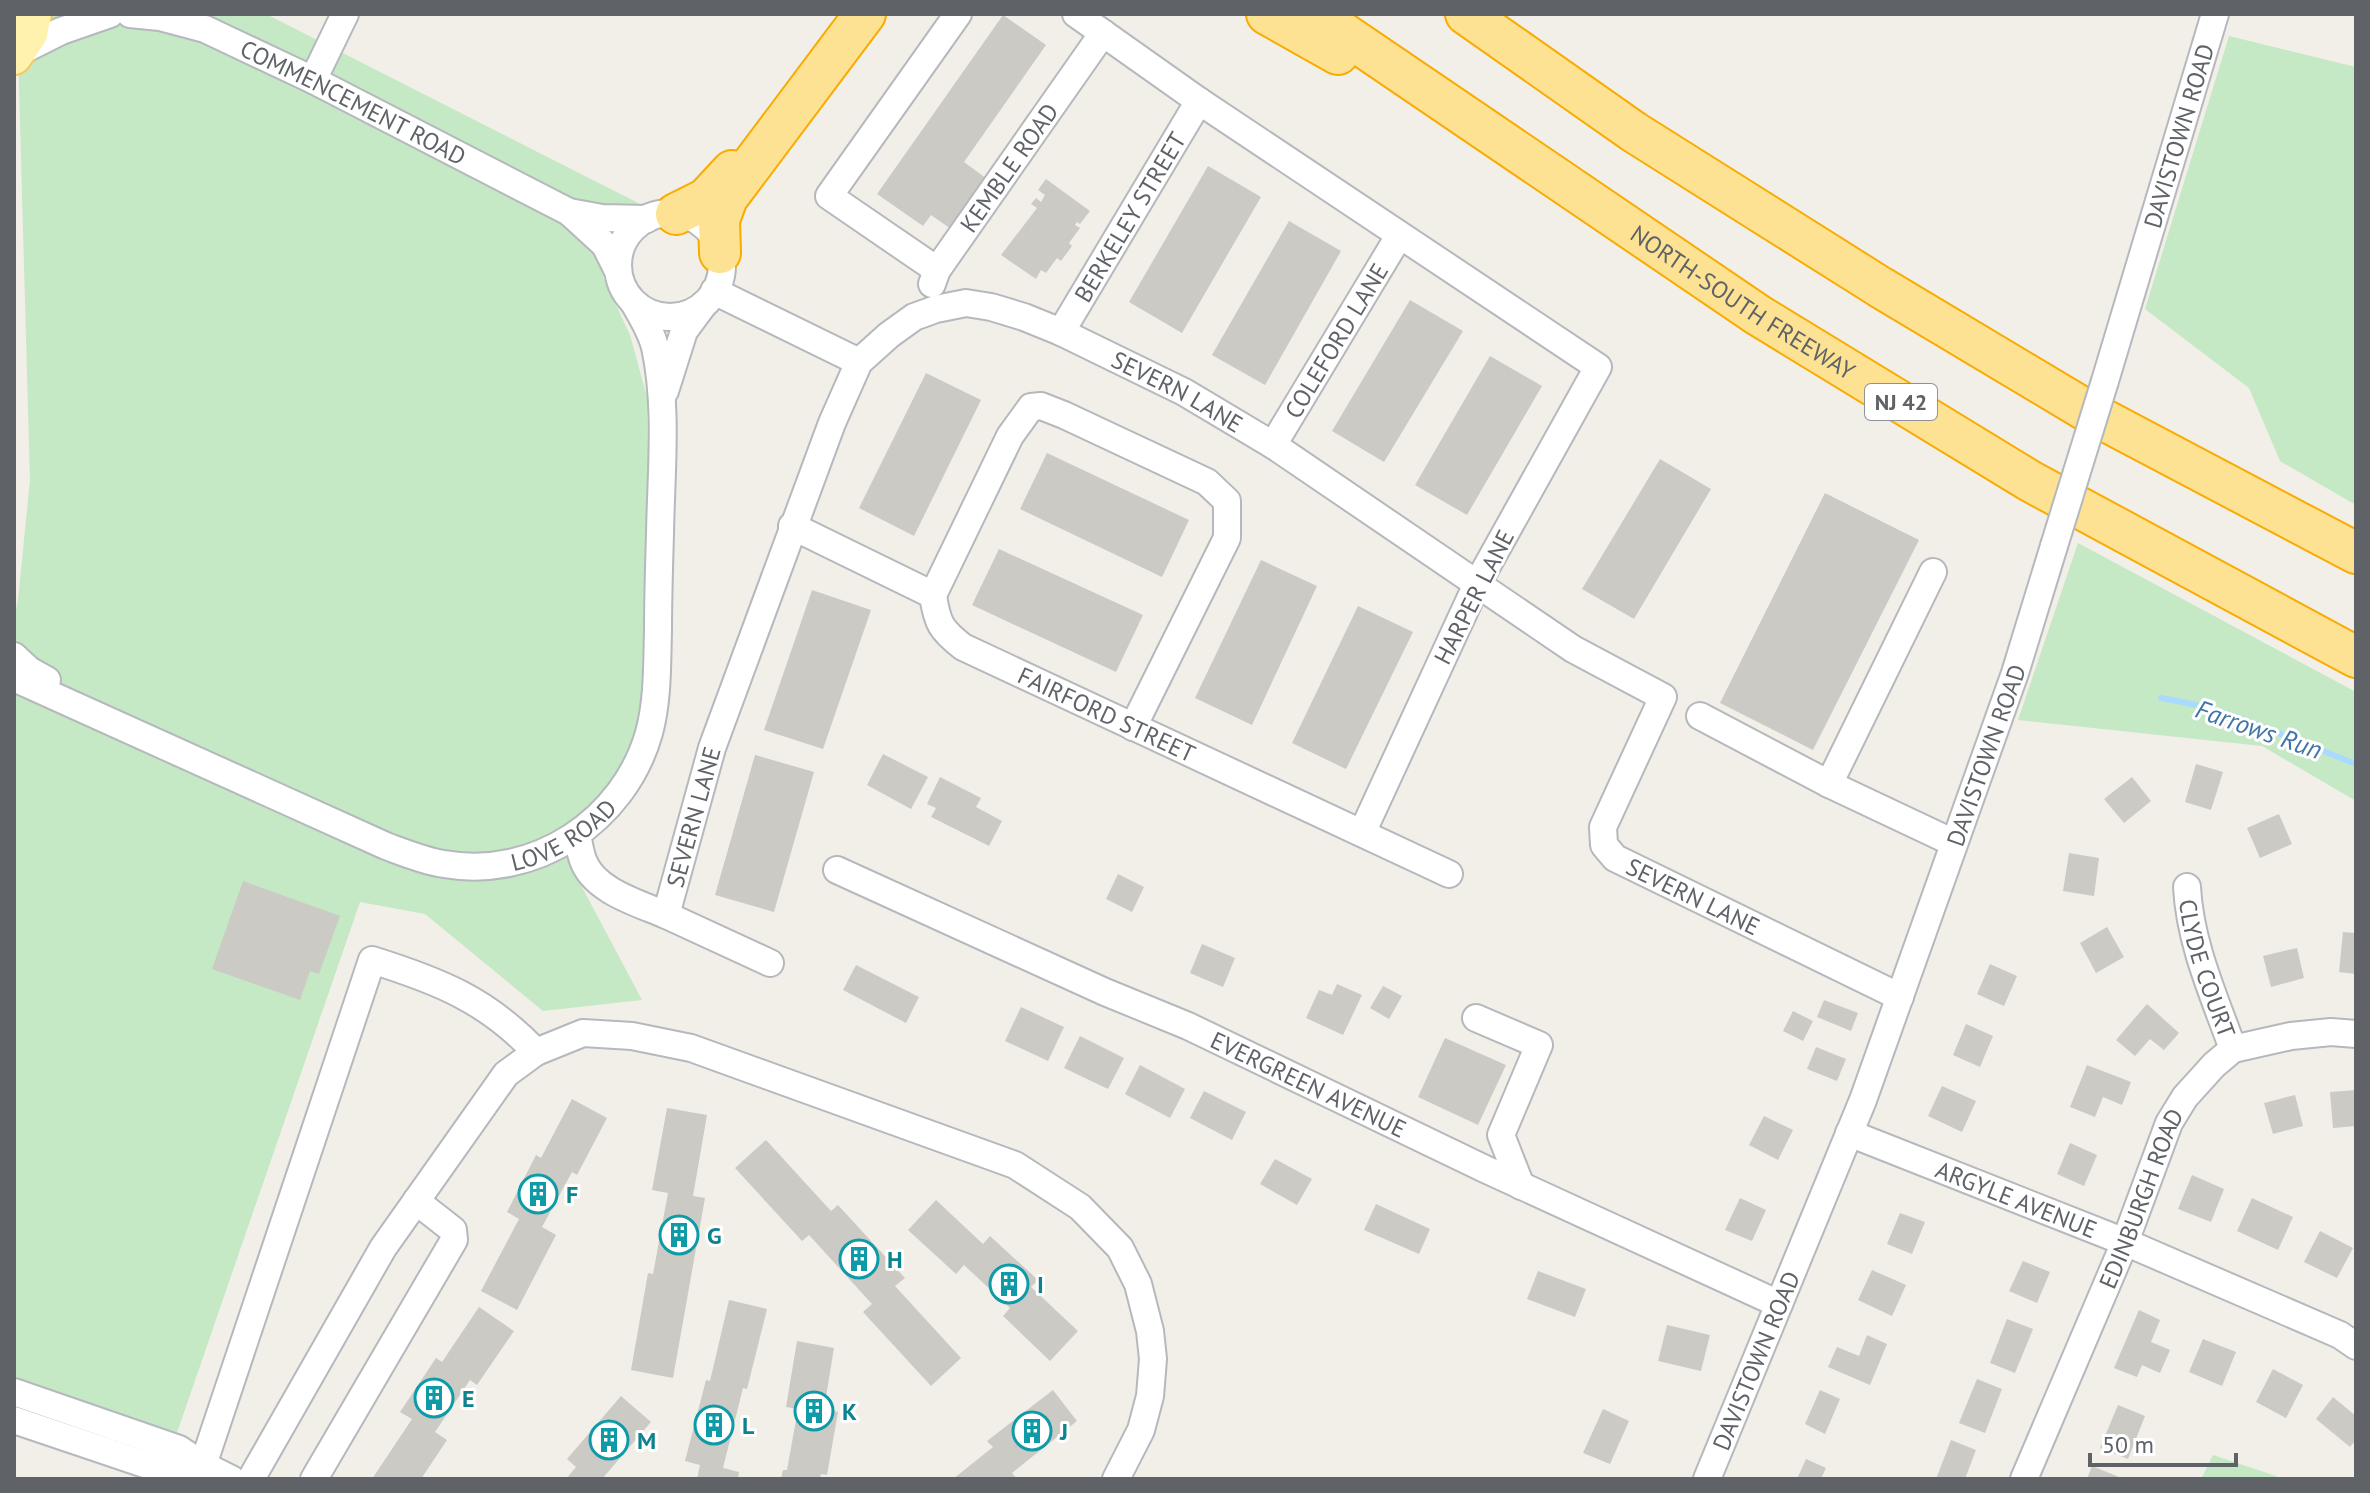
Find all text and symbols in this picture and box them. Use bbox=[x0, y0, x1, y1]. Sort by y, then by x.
street label: COMMENCEMENT ROAD bbox=[235, 32, 471, 172]
street label: DAVISTOWN ROAD bbox=[2136, 40, 2221, 232]
street label: KEMBLE ROAD bbox=[953, 97, 1065, 238]
street label: BERKELEY STREET bbox=[1067, 126, 1192, 308]
street label: NORTH-SOUTH FREEWAY bbox=[1625, 218, 1862, 387]
street label: COLEFORD LANE bbox=[1277, 257, 1395, 424]
street label: SEVERN LANE bbox=[1107, 344, 1249, 439]
road number: NJ 42 bbox=[1865, 384, 1937, 420]
street label: HARPER LANE bbox=[1427, 524, 1521, 670]
street label: FAIRFORD STREET bbox=[1013, 659, 1200, 769]
street label: DAVISTOWN ROAD bbox=[1939, 660, 2032, 850]
water label: Farrows Run bbox=[2192, 692, 2326, 766]
street label: SEVERN LANE bbox=[659, 743, 727, 891]
street label: LOVE ROAD bbox=[508, 792, 623, 878]
street label: SEVERN LANE bbox=[1621, 851, 1765, 942]
street label: CLYDE COURT bbox=[2173, 897, 2243, 1042]
street label: EVERGREEN AVENUE bbox=[1206, 1024, 1411, 1144]
street label: EDINBURGH ROAD bbox=[2092, 1102, 2190, 1293]
street label: ARGYLE AVENUE bbox=[1931, 1153, 2101, 1245]
building icon: F bbox=[517, 1173, 559, 1215]
place label: F bbox=[566, 1179, 578, 1210]
building icon: G bbox=[658, 1214, 700, 1256]
place label: G bbox=[707, 1220, 722, 1251]
building icon: H bbox=[838, 1238, 880, 1280]
place label: H bbox=[887, 1244, 903, 1275]
building icon: I bbox=[988, 1263, 1030, 1305]
street label: DAVISTOWN ROAD bbox=[1705, 1267, 1806, 1455]
place label: I bbox=[1037, 1269, 1044, 1300]
building icon: E bbox=[413, 1377, 455, 1419]
place label: E bbox=[462, 1383, 475, 1414]
building icon: K bbox=[793, 1390, 835, 1432]
place label: K bbox=[842, 1396, 857, 1427]
building icon: L bbox=[693, 1404, 735, 1446]
place label: L bbox=[742, 1410, 755, 1441]
building icon: J bbox=[1011, 1410, 1053, 1452]
place label: J bbox=[1059, 1416, 1068, 1447]
scale bar bbox=[2090, 1417, 2236, 1467]
building icon: M bbox=[588, 1419, 630, 1461]
place label: M bbox=[637, 1425, 656, 1456]
text: 50 m bbox=[2102, 1429, 2154, 1460]

